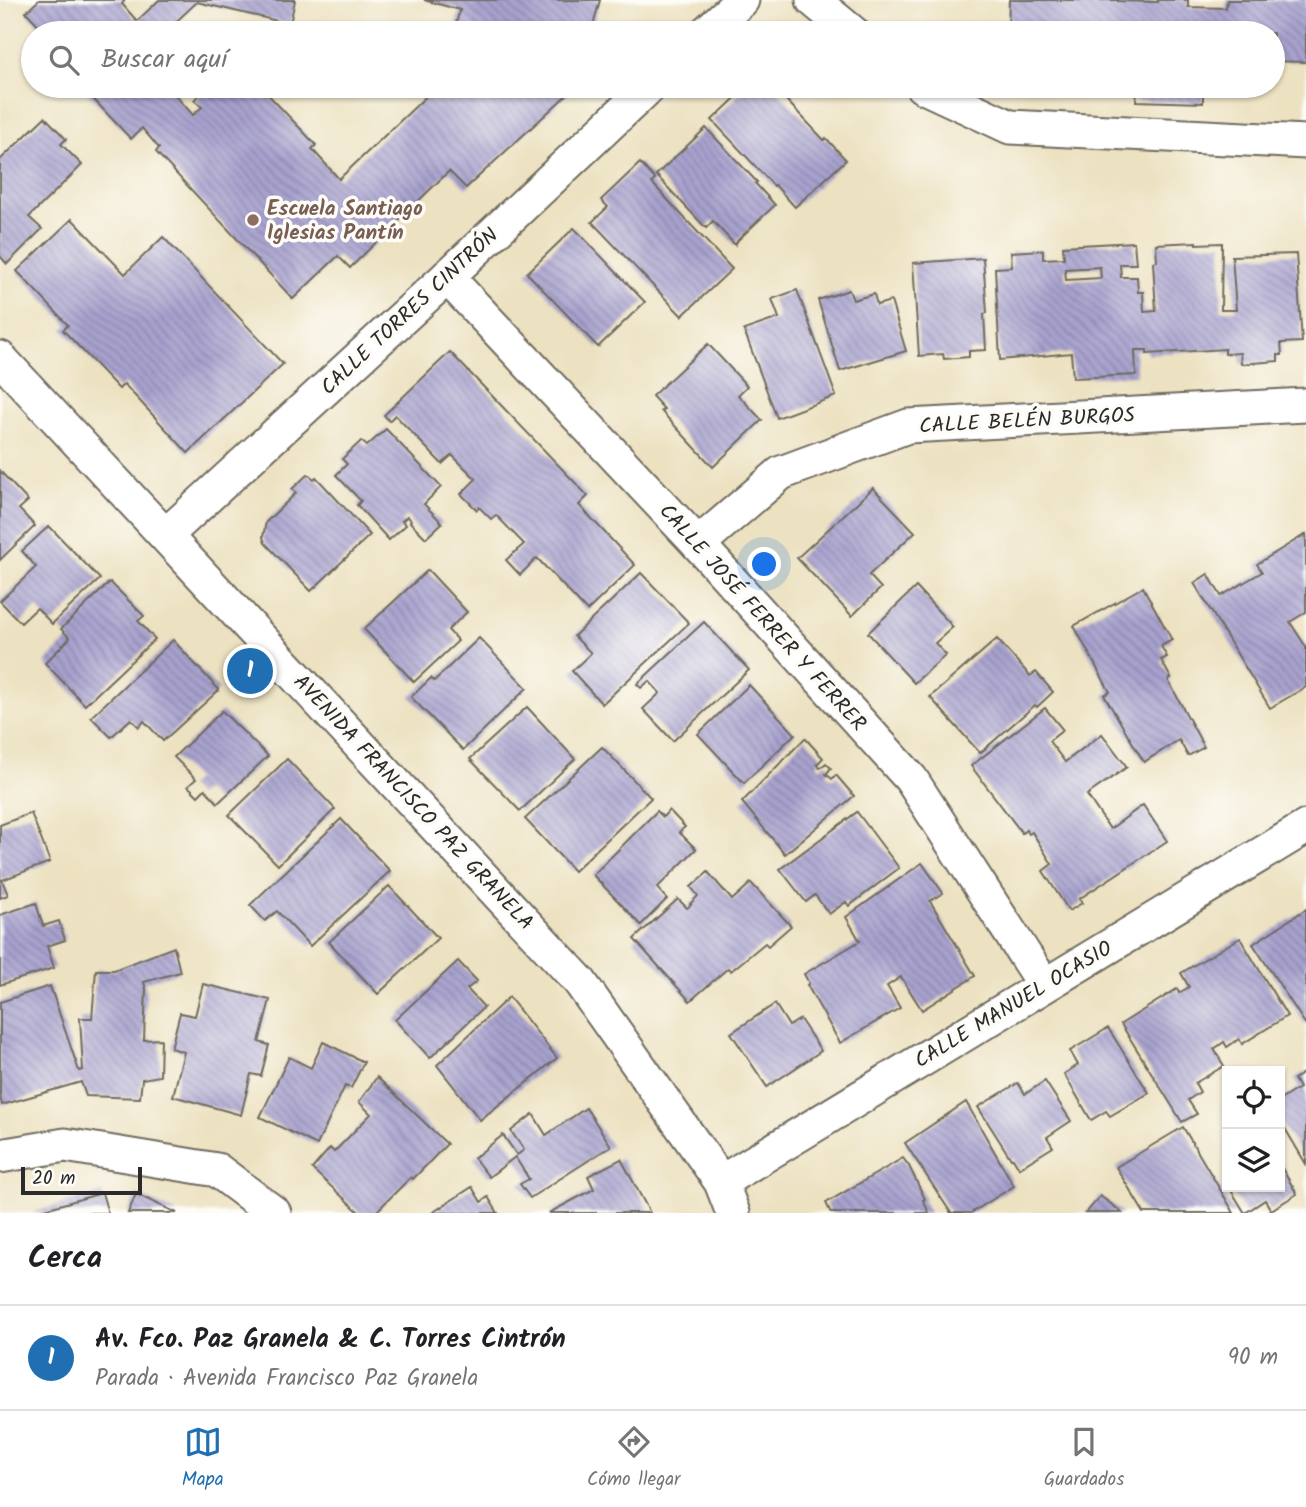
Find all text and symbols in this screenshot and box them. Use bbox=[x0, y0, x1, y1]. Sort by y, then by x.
search box bbox=[21, 21, 1285, 98]
text: Buscar aquí bbox=[101, 39, 227, 81]
icon: search bbox=[45, 41, 83, 79]
place label: Escuela Santiago Iglesias Pantín bbox=[267, 193, 423, 250]
marker: Escuela Santiago Iglesias Pantín bbox=[245, 212, 261, 228]
street label: CALLE TORRES CINTRÓN bbox=[313, 220, 507, 404]
street label: CALLE BELÉN BURGOS bbox=[918, 399, 1136, 444]
street label: CALLE JOSÉ FERRER Y FERRER bbox=[650, 497, 874, 739]
your location bbox=[747, 547, 781, 581]
pin: 1 bbox=[227, 645, 273, 697]
street label: AVENIDA FRANCISCO PAZ GRANELA bbox=[285, 667, 541, 939]
street label: CALLE MANUEL OCASIO bbox=[908, 933, 1119, 1078]
map controls bbox=[1222, 1066, 1285, 1192]
button: locate bbox=[1222, 1066, 1285, 1129]
button: layers bbox=[1222, 1129, 1285, 1192]
scale bar bbox=[21, 1164, 142, 1196]
text: 20 m bbox=[32, 1164, 75, 1194]
text: Cerca bbox=[28, 1235, 102, 1283]
text: Av. Fco. Paz Granela & C. Torres Cintrón bbox=[95, 1319, 566, 1361]
text: 1 bbox=[48, 1340, 54, 1376]
text: 90 m bbox=[1228, 1340, 1278, 1376]
text: Parada · Avenida Francisco Paz Granela bbox=[95, 1361, 478, 1397]
tab: Mapa bbox=[182, 1423, 224, 1495]
tab: Cómo llegar bbox=[587, 1423, 680, 1495]
tab: Guardados bbox=[1044, 1423, 1124, 1495]

